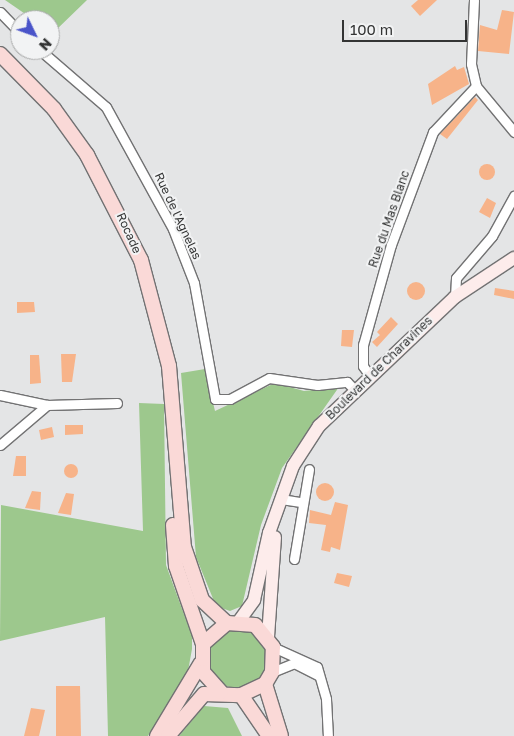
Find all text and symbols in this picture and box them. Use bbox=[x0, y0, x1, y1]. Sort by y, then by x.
north arrow bbox=[10, 10, 60, 60]
scale bar bbox=[344, 10, 469, 42]
text: 100 m bbox=[350, 20, 393, 38]
text: N bbox=[36, 35, 56, 54]
street label: Rue du Mas Blanc bbox=[366, 169, 412, 269]
street label: Rue de l'Agnelas bbox=[152, 170, 204, 262]
street label: Rocade bbox=[114, 210, 144, 256]
street label: Boulevard de Charavines bbox=[323, 313, 435, 423]

